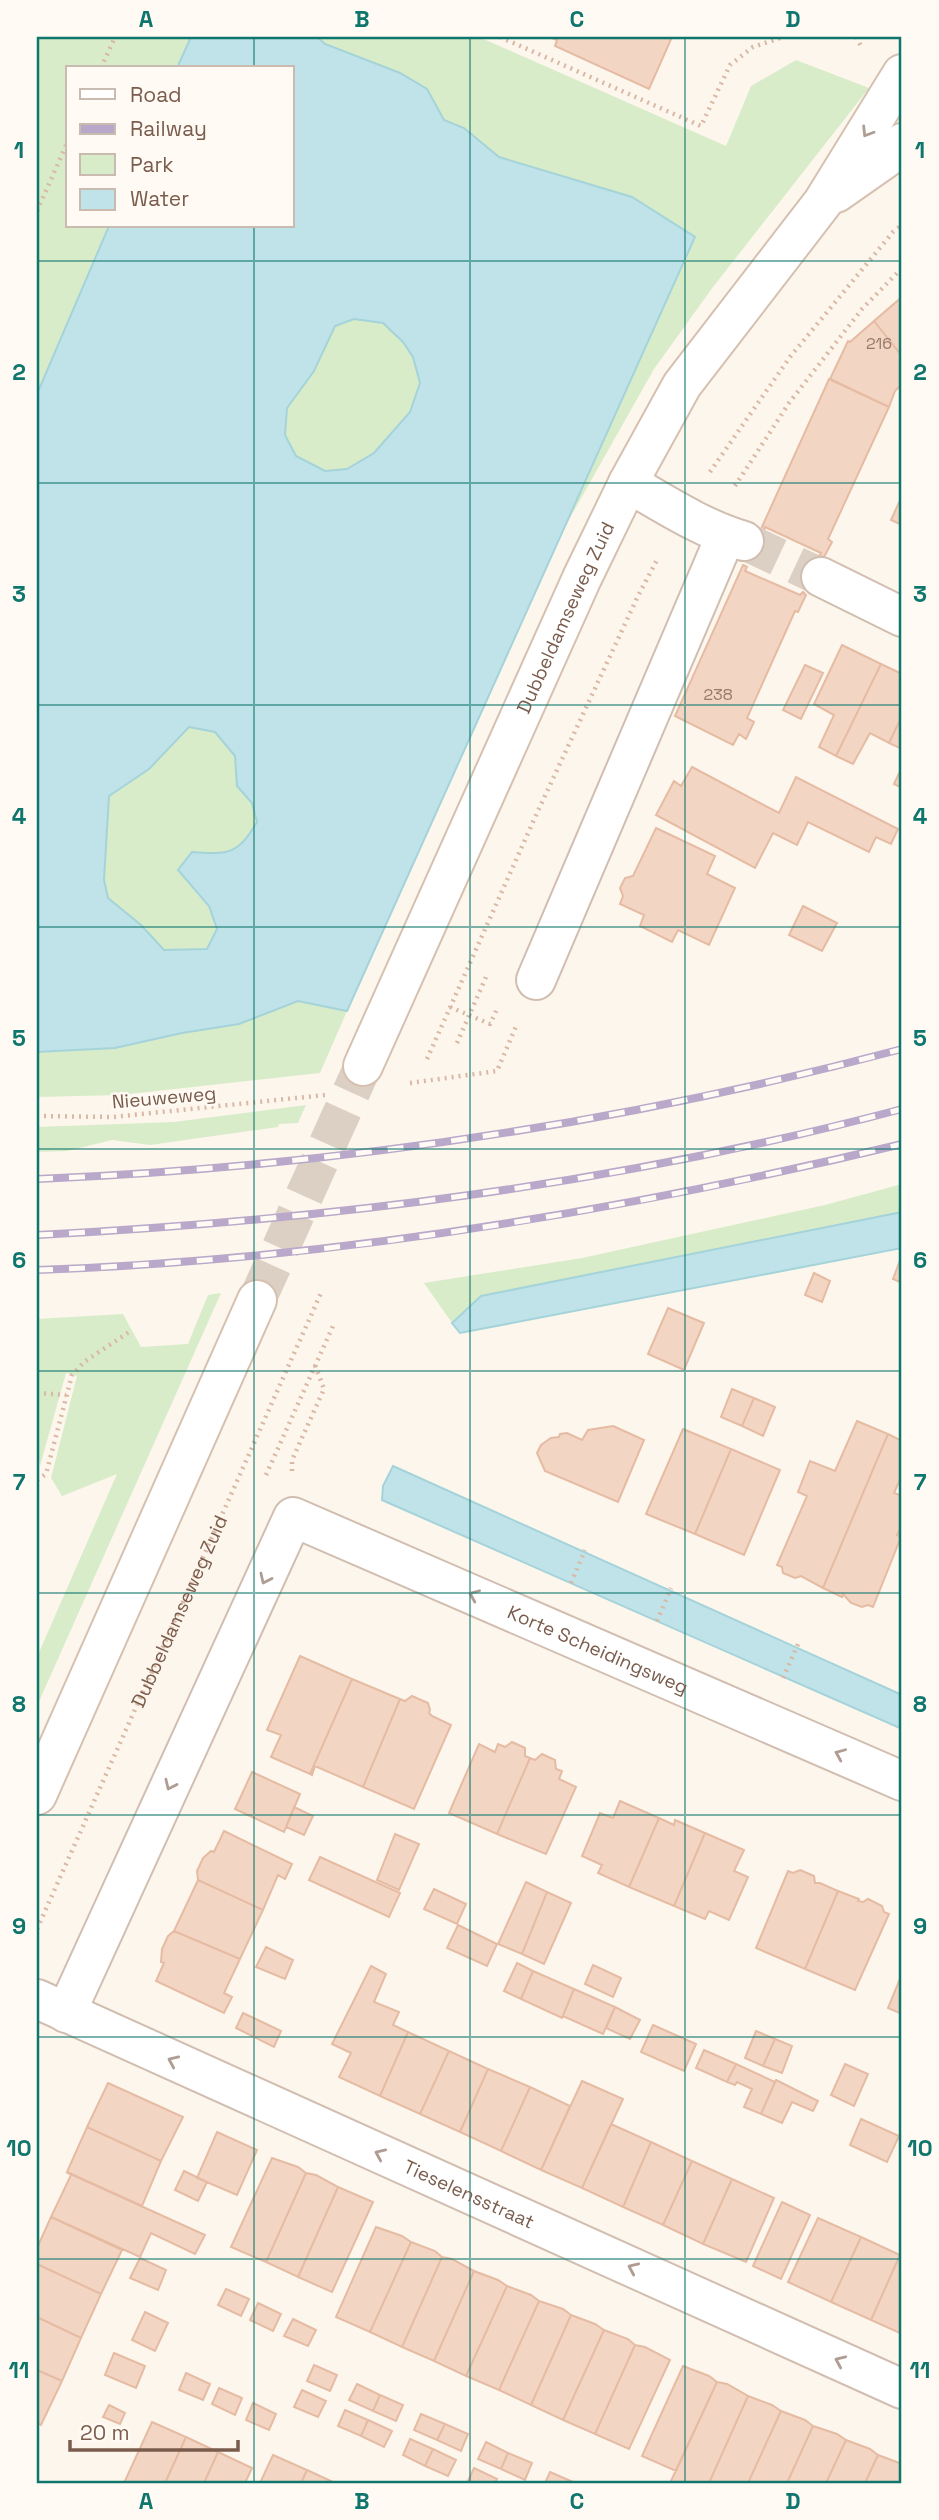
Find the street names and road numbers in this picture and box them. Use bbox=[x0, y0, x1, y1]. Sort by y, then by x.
street label: Dubbeldamseweg Zuid bbox=[511, 518, 620, 717]
street label: Nieuweweg bbox=[111, 1080, 217, 1115]
street label: Dubbeldamseweg Zuid bbox=[126, 1511, 233, 1712]
street label: Korte Scheidingsweg bbox=[504, 1600, 692, 1700]
street label: Tieselensstraat bbox=[399, 2154, 538, 2235]

